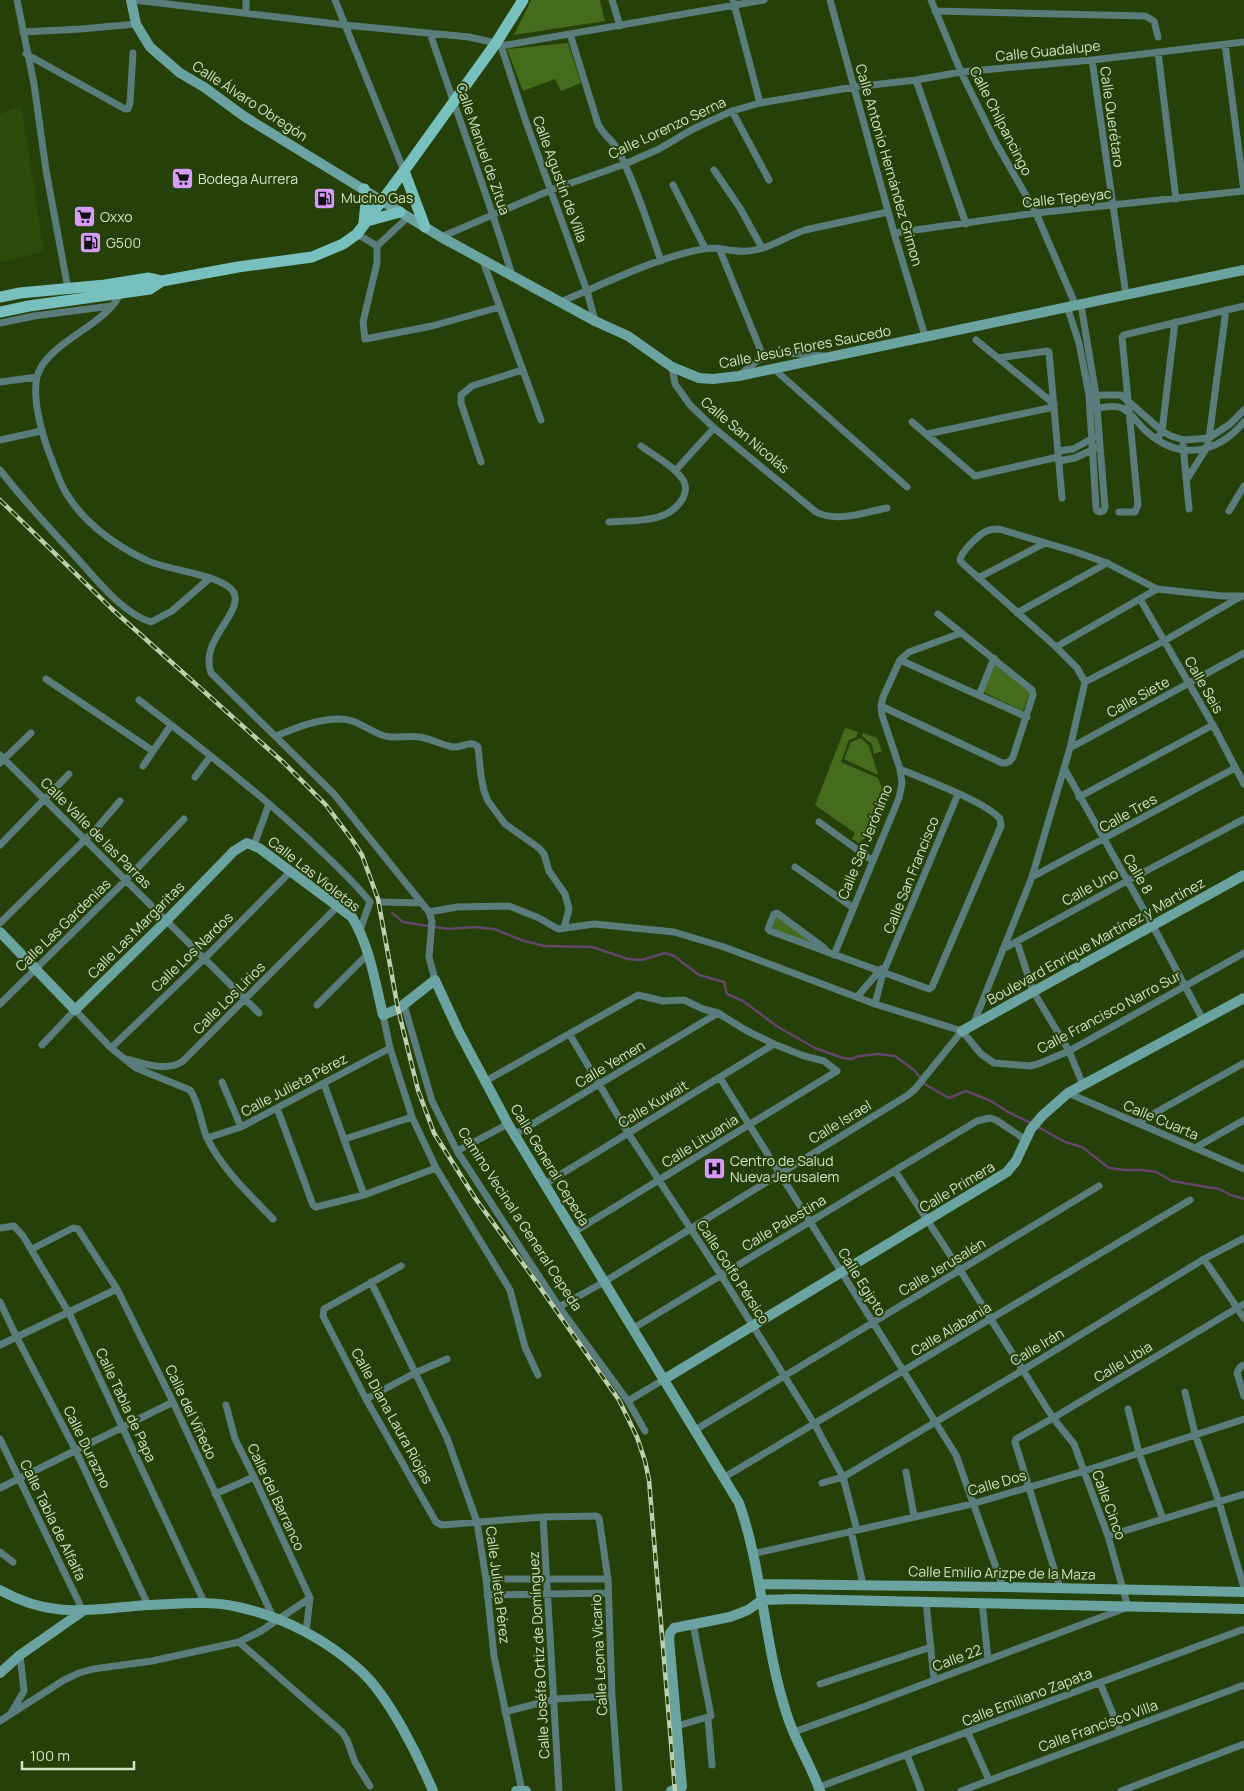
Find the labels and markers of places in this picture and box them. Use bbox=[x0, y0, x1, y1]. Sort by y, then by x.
supermarket icon: Bodega Aurrera bbox=[170, 167, 194, 191]
place label: Bodega Aurrera bbox=[198, 169, 298, 188]
fuel station icon: Mucho Gas bbox=[313, 186, 337, 210]
place label: Mucho Gas bbox=[341, 188, 413, 207]
supermarket icon: Oxxo bbox=[72, 205, 96, 229]
place label: Oxxo bbox=[100, 207, 133, 226]
fuel station icon: G500 bbox=[78, 231, 102, 255]
place label: G500 bbox=[106, 233, 141, 252]
place label: Centro de Salud Nueva Jerusalem bbox=[730, 1151, 839, 1186]
hospital icon: Centro de Salud Nueva Jerusalem bbox=[702, 1157, 726, 1181]

